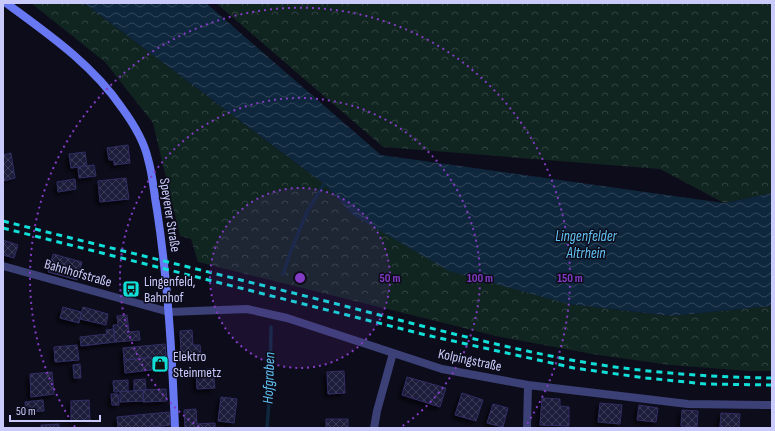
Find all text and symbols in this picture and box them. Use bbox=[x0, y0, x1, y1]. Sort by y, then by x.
street label: Speyerer Straße bbox=[156, 177, 184, 253]
water label: Lingenfelder Altrhein bbox=[555, 227, 618, 263]
street label: Bahnhofstraße bbox=[42, 255, 114, 291]
centre of rings bbox=[293, 271, 307, 285]
text: 50 m bbox=[380, 271, 400, 286]
text: 100 m bbox=[467, 271, 493, 286]
text: 150 m bbox=[557, 271, 583, 286]
place label: Lingenfeld, Bahnhof bbox=[144, 273, 196, 306]
bus stop icon: Lingenfeld, Bahnhof bbox=[121, 279, 141, 299]
street label: Kolpingstraße bbox=[437, 345, 503, 375]
place label: Elektro Steinmetz bbox=[173, 348, 221, 381]
water label: Hofgraben bbox=[259, 352, 279, 404]
shop icon: Elektro Steinmetz bbox=[150, 354, 170, 374]
scale bar bbox=[10, 397, 100, 423]
text: 50 m bbox=[16, 404, 36, 419]

